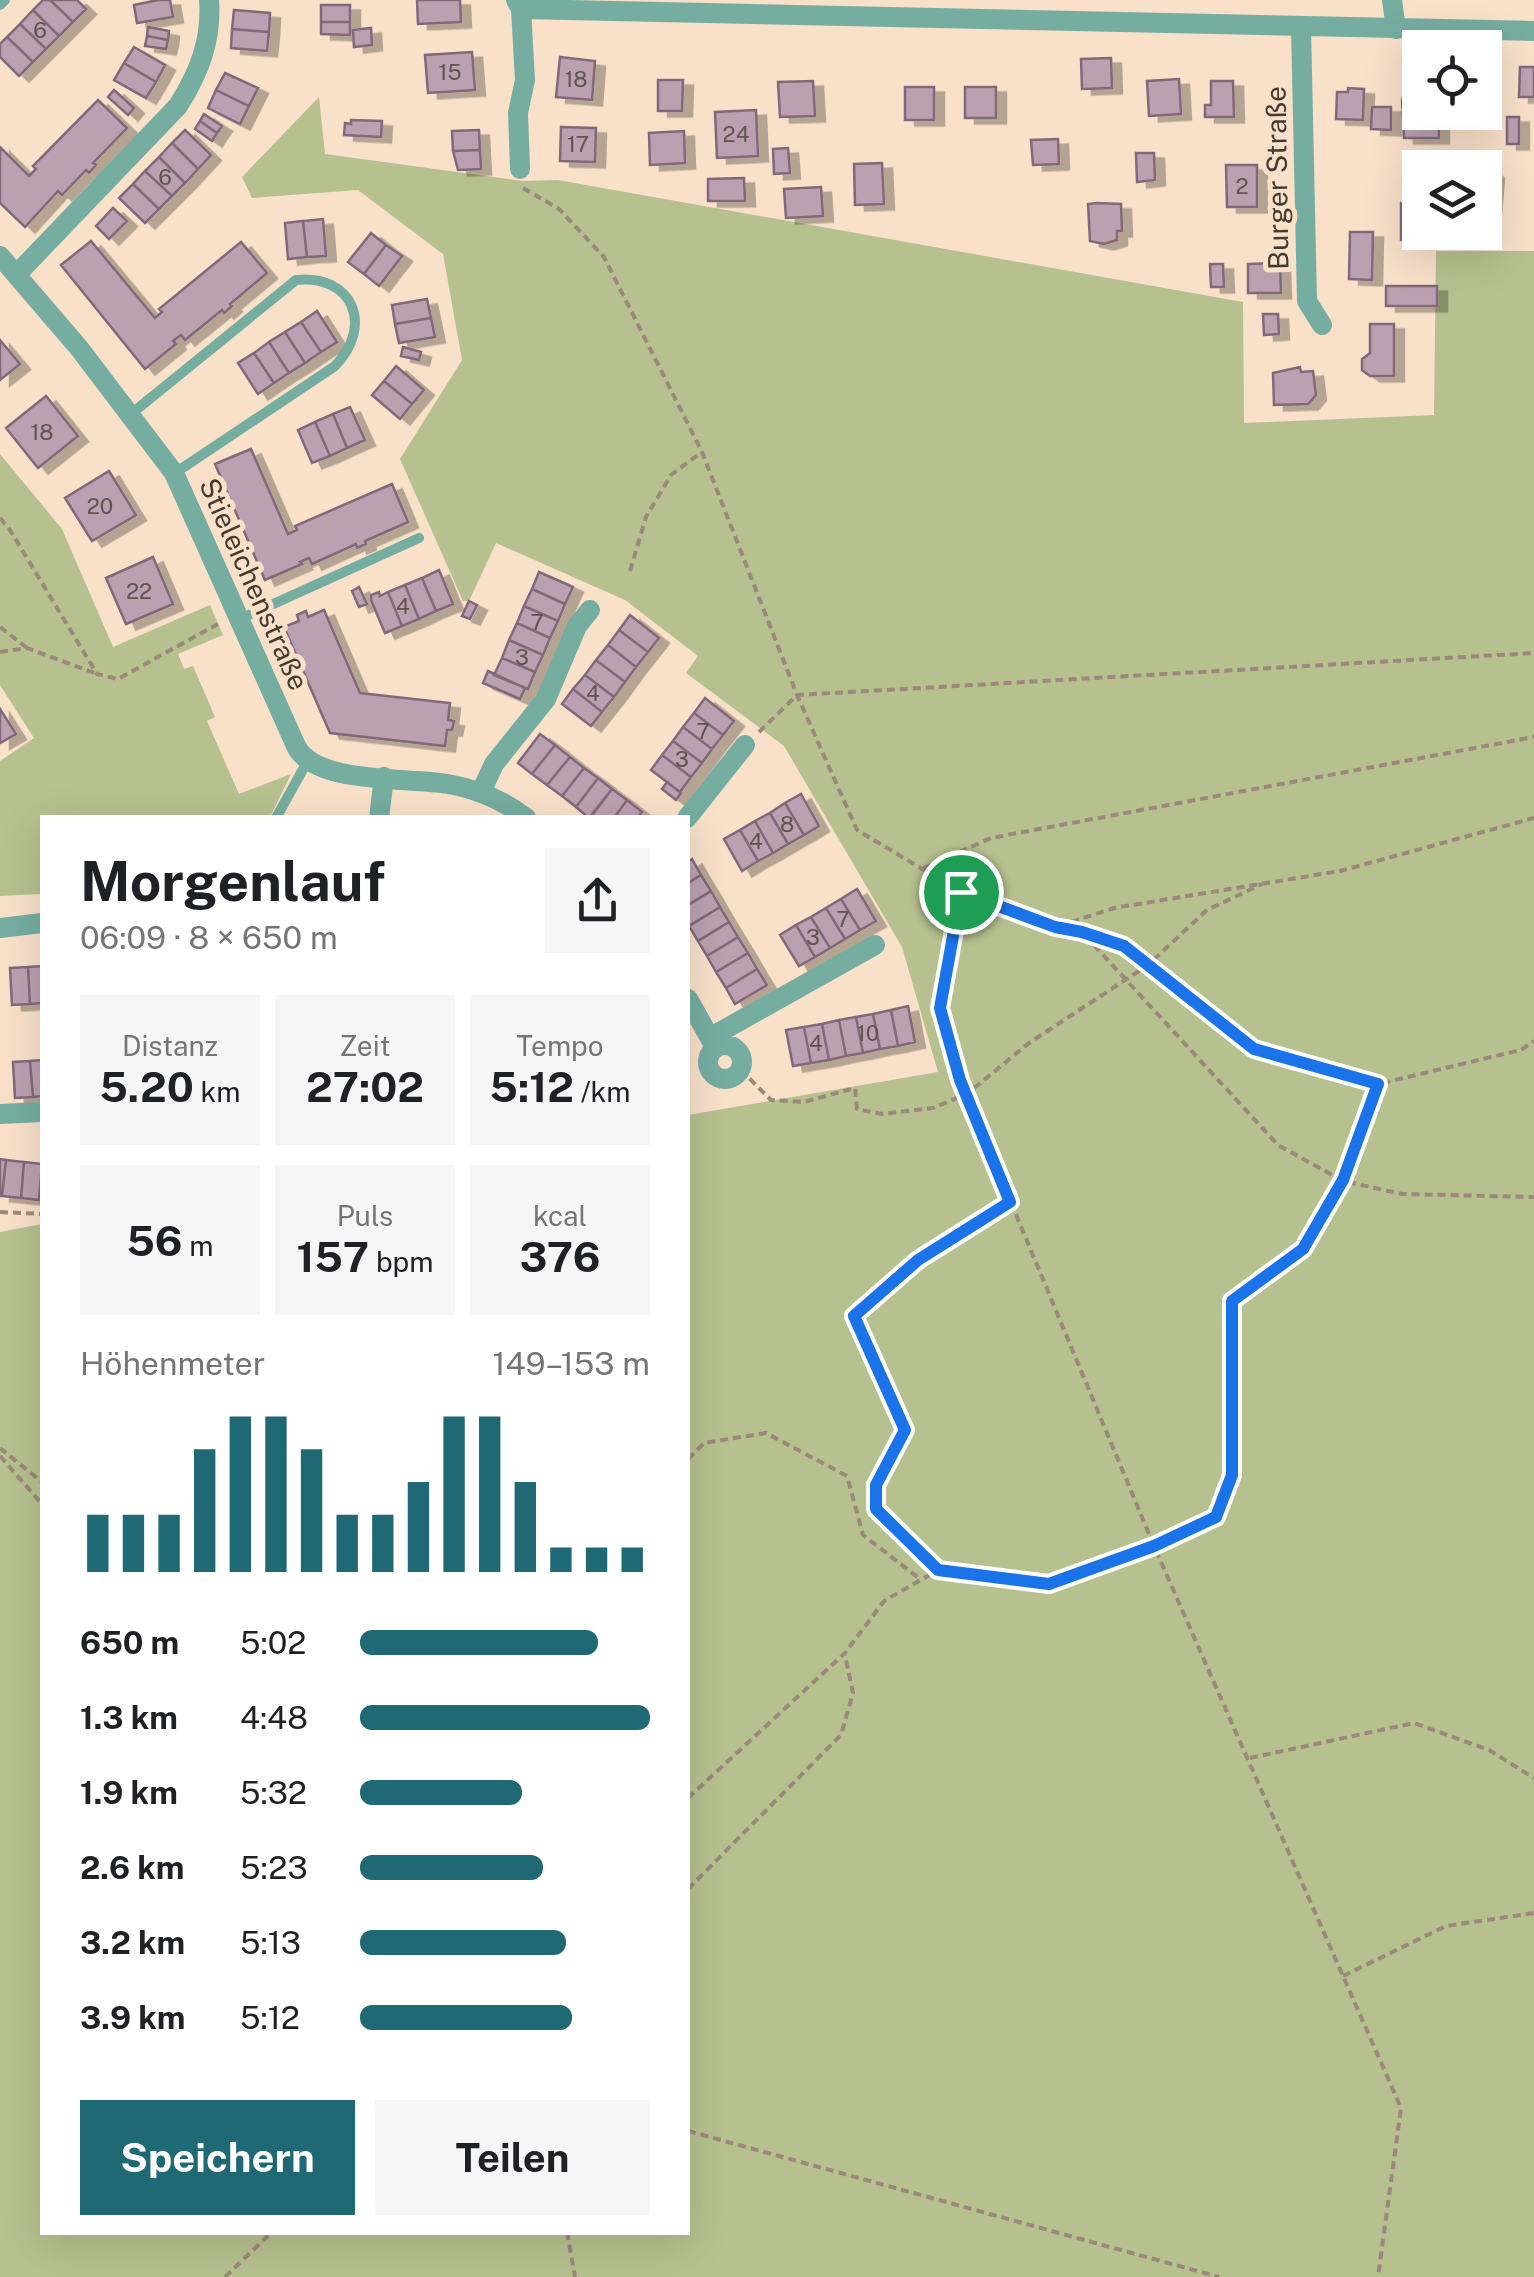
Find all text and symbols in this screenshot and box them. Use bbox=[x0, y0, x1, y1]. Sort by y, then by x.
house number: 6 bbox=[33, 17, 47, 43]
map controls bbox=[1402, 30, 1502, 250]
button: locate bbox=[1402, 30, 1502, 130]
house number: 15 bbox=[438, 59, 462, 85]
house number: 18 bbox=[564, 66, 588, 92]
street label: Burger Straße bbox=[1258, 86, 1295, 270]
house number: 24 bbox=[723, 121, 750, 147]
house number: 17 bbox=[567, 131, 589, 157]
button: layers bbox=[1402, 150, 1502, 250]
house number: 6 bbox=[158, 164, 172, 190]
house number: 2 bbox=[1235, 173, 1249, 199]
house number: 18 bbox=[30, 419, 54, 445]
street label: Stieleichenstraße bbox=[193, 473, 316, 695]
house number: 20 bbox=[87, 493, 113, 519]
house number: 22 bbox=[126, 578, 152, 604]
house number: 4 bbox=[396, 593, 410, 619]
house number: 7 bbox=[530, 609, 544, 635]
house number: 3 bbox=[515, 644, 529, 670]
house number: 4 bbox=[586, 680, 600, 706]
house number: 7 bbox=[696, 718, 710, 744]
house number: 3 bbox=[675, 746, 689, 772]
house number: 8 bbox=[780, 811, 794, 837]
house number: 4 bbox=[749, 828, 763, 854]
button: share bbox=[545, 848, 650, 953]
text: Morgenlauf bbox=[80, 849, 385, 913]
pin bbox=[919, 850, 1004, 935]
icon: arrive bbox=[934, 865, 989, 920]
house number: 7 bbox=[836, 906, 850, 932]
text: 06:09 · 8 × 650 m bbox=[80, 919, 338, 956]
house number: 3 bbox=[806, 924, 820, 950]
house number: 10 bbox=[857, 1020, 879, 1046]
text: Distanz bbox=[122, 1029, 218, 1062]
text: Zeit bbox=[339, 1029, 391, 1062]
text: Tempo bbox=[516, 1029, 604, 1062]
house number: 4 bbox=[809, 1030, 823, 1056]
text: 5.20 bbox=[100, 1062, 194, 1111]
text: 27:02 bbox=[306, 1062, 424, 1111]
text: 5:12 bbox=[490, 1062, 574, 1111]
text: km bbox=[194, 1075, 241, 1108]
text: /km bbox=[574, 1075, 630, 1108]
text: Puls bbox=[337, 1199, 393, 1232]
text: kcal bbox=[533, 1199, 587, 1232]
text: 56 bbox=[126, 1216, 183, 1265]
text: m bbox=[183, 1229, 214, 1262]
text: 157 bbox=[296, 1232, 369, 1281]
text: 376 bbox=[520, 1232, 600, 1281]
text: bpm bbox=[369, 1245, 434, 1278]
text: Höhenmeter bbox=[80, 1345, 265, 1382]
text: 149–153 m bbox=[492, 1345, 650, 1382]
text: 650 m bbox=[80, 1624, 179, 1661]
text: 5:02 bbox=[240, 1624, 306, 1661]
text: 1.3 km bbox=[80, 1699, 178, 1736]
text: 4:48 bbox=[240, 1699, 308, 1736]
text: 1.9 km bbox=[80, 1774, 178, 1811]
text: 5:32 bbox=[240, 1774, 307, 1811]
text: 2.6 km bbox=[80, 1849, 185, 1886]
text: 5:23 bbox=[240, 1849, 308, 1886]
text: 3.2 km bbox=[80, 1924, 185, 1961]
text: 5:13 bbox=[240, 1924, 301, 1961]
text: 3.9 km bbox=[80, 1999, 185, 2036]
text: 5:12 bbox=[240, 1999, 300, 2036]
button: Speichern bbox=[80, 2100, 355, 2215]
button: Teilen bbox=[375, 2100, 650, 2215]

